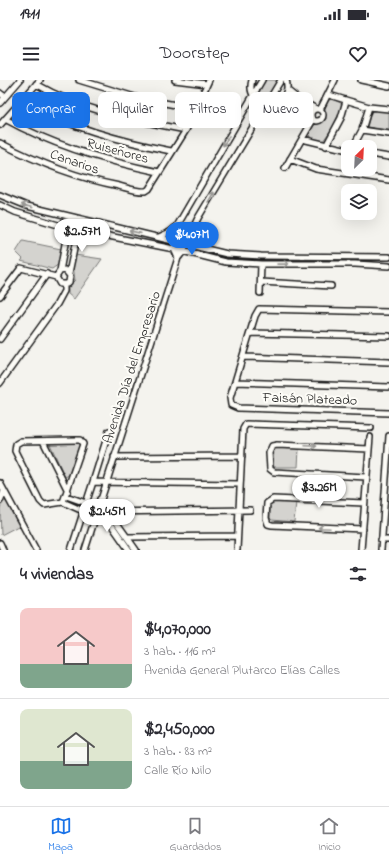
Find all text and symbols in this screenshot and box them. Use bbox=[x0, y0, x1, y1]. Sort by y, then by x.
text: 19:11 bbox=[20, 3, 40, 25]
text: Doorstep bbox=[159, 41, 230, 67]
icon: menu bbox=[20, 43, 42, 65]
icon: heart bbox=[347, 43, 369, 65]
chip: Comprar bbox=[12, 92, 90, 128]
chip: Alquilar bbox=[98, 92, 167, 128]
chip: Filtros bbox=[175, 92, 241, 128]
chip: Nuevo bbox=[249, 92, 313, 128]
street label: Ruiseñores bbox=[84, 133, 151, 170]
one-way arrow bbox=[222, 135, 230, 147]
north arrow bbox=[341, 140, 377, 176]
map controls bbox=[341, 140, 377, 220]
street label: Canarios bbox=[47, 144, 102, 181]
button: layers bbox=[341, 184, 377, 220]
one-way arrow bbox=[207, 191, 215, 203]
one-way arrow bbox=[20, 202, 33, 209]
pin: $2.57M bbox=[49, 219, 115, 253]
text: $2.57M bbox=[63, 222, 101, 241]
pin: $4.07M bbox=[159, 222, 225, 256]
text: $4.07M bbox=[175, 225, 209, 244]
one-way arrow bbox=[129, 228, 142, 236]
one-way arrow bbox=[276, 260, 289, 268]
street label: Avenida Día del Empresario bbox=[98, 288, 167, 446]
street label: Faisán Plateado bbox=[261, 387, 358, 412]
one-way arrow bbox=[304, 443, 317, 450]
pin: $3.26M bbox=[286, 475, 352, 509]
text: $3.26M bbox=[301, 478, 337, 497]
pin: $2.45M bbox=[74, 499, 140, 533]
text: $2.45M bbox=[88, 502, 126, 521]
one-way arrow bbox=[318, 524, 331, 531]
text: 4 viviendas bbox=[20, 562, 94, 587]
icon: filters bbox=[347, 563, 369, 585]
text: $4,070,000 bbox=[144, 617, 211, 642]
icon: home bbox=[52, 624, 100, 672]
text: 3 hab. · 116 m² bbox=[144, 642, 216, 661]
text: Avenida General Plutarco Elías Calles bbox=[144, 661, 340, 680]
text: $2,450,000 bbox=[144, 717, 215, 742]
icon: home bbox=[52, 725, 100, 773]
text: 3 hab. · 83 m² bbox=[144, 742, 212, 761]
text: Calle Río Nilo bbox=[144, 761, 211, 780]
tab: Mapa bbox=[48, 815, 73, 855]
tab: Guardados bbox=[169, 815, 222, 855]
tab: Inicio bbox=[318, 815, 341, 855]

